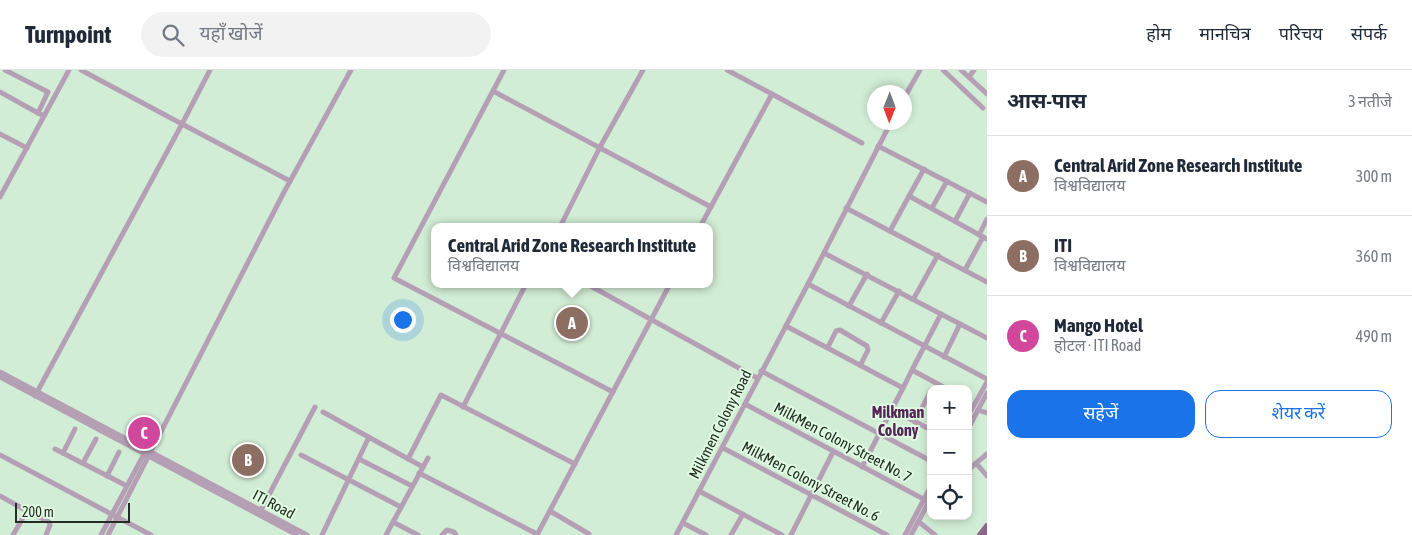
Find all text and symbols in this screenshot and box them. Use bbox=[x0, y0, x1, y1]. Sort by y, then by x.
search box bbox=[141, 12, 491, 57]
text: Turnpoint bbox=[25, 21, 111, 48]
icon: search bbox=[159, 21, 187, 49]
text: यहाँ खोजें bbox=[199, 22, 263, 44]
text: होम bbox=[1146, 23, 1171, 44]
text: मानचित्र bbox=[1199, 23, 1251, 44]
text: परिचय bbox=[1279, 23, 1323, 44]
text: संपर्क bbox=[1351, 23, 1387, 44]
north arrow bbox=[867, 85, 912, 130]
text: आस-पास bbox=[1007, 88, 1086, 112]
text: 3 नतीजे bbox=[1348, 92, 1392, 110]
text: Central Arid Zone Research Institute bbox=[1054, 154, 1302, 176]
text: A bbox=[1019, 167, 1027, 185]
text: 300 m bbox=[1356, 167, 1392, 185]
text: विश्वविद्यालय bbox=[1054, 176, 1125, 194]
popup bbox=[431, 223, 713, 288]
text: Central Arid Zone Research Institute bbox=[448, 234, 696, 256]
text: ITI bbox=[1054, 234, 1072, 256]
text: B bbox=[1019, 247, 1027, 265]
text: 360 m bbox=[1356, 247, 1392, 265]
text: विश्वविद्यालय bbox=[448, 256, 519, 274]
text: विश्वविद्यालय bbox=[1054, 256, 1125, 274]
pin: A bbox=[556, 304, 588, 342]
your location bbox=[390, 307, 416, 333]
text: Mango Hotel bbox=[1054, 314, 1143, 336]
text: C bbox=[1019, 327, 1027, 345]
text: 490 m bbox=[1356, 327, 1392, 345]
text: होटल · ITI Road bbox=[1054, 336, 1141, 354]
street label: Milkmen Colony Road bbox=[685, 367, 755, 481]
map controls bbox=[927, 385, 972, 520]
button: + bbox=[927, 385, 972, 430]
button: सहेजें bbox=[1007, 390, 1195, 438]
button: शेयर करें bbox=[1205, 390, 1392, 438]
street label: MilkMen Colony Street No. 7 bbox=[771, 399, 915, 485]
district label: Milkman Colony bbox=[872, 403, 924, 439]
pin: C bbox=[128, 414, 160, 452]
button: − bbox=[927, 430, 972, 475]
street label: MilkMen Colony Street No. 6 bbox=[739, 438, 883, 524]
pin: B bbox=[232, 441, 264, 479]
button: locate bbox=[927, 475, 972, 520]
street label: ITI Road bbox=[250, 486, 298, 522]
scale bar bbox=[15, 500, 130, 523]
text: 200 m bbox=[22, 504, 54, 520]

